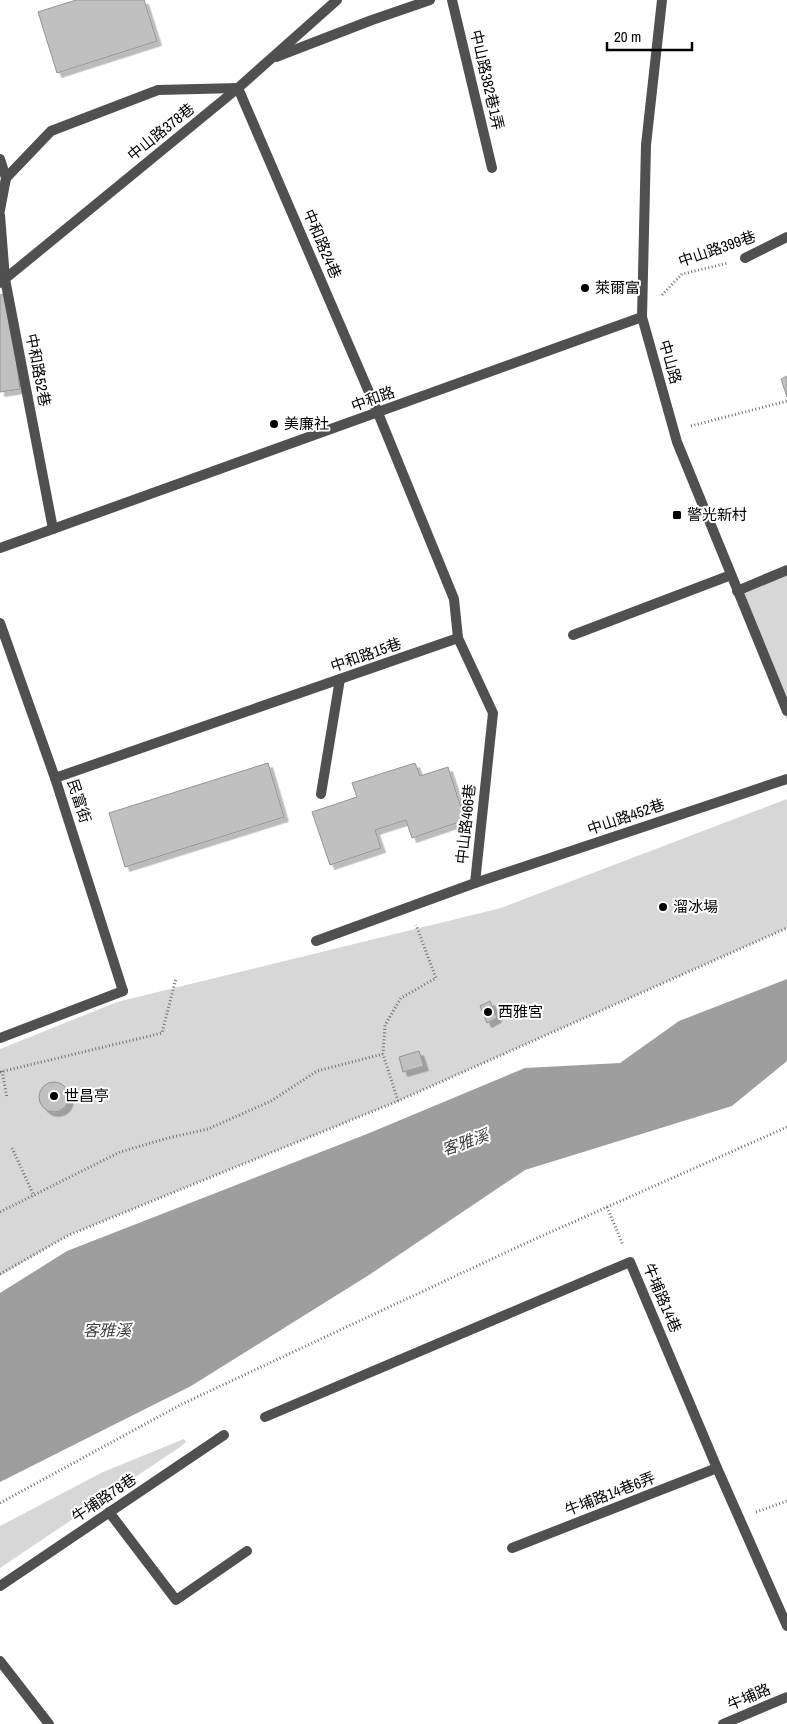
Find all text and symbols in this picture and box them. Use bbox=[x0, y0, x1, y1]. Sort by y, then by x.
scale bar bbox=[607, 20, 692, 52]
text: 20 m bbox=[614, 26, 641, 47]
street label: 中山路382巷1弄 bbox=[466, 28, 509, 132]
street label: 中山路378巷 bbox=[123, 98, 199, 165]
street label: 中和路24巷 bbox=[298, 206, 347, 282]
street label: 中山路399巷 bbox=[675, 225, 758, 272]
place label: 萊爾富 bbox=[595, 277, 640, 298]
marker: 萊爾富 bbox=[579, 282, 591, 294]
street label: 中和路52巷 bbox=[21, 332, 56, 408]
street label: 中山路 bbox=[654, 337, 687, 386]
street label: 中和路 bbox=[348, 381, 398, 416]
place label: 美廉社 bbox=[284, 413, 329, 434]
marker: 美廉社 bbox=[268, 418, 280, 430]
place label: 警光新村 bbox=[687, 504, 747, 525]
marker: 警光新村 bbox=[671, 509, 683, 521]
street label: 中和路15巷 bbox=[328, 633, 404, 676]
street label: 民富街 bbox=[63, 776, 96, 825]
street label: 中山路466巷 bbox=[451, 783, 480, 865]
street label: 中山路452巷 bbox=[584, 793, 667, 840]
place label: 溜冰場 bbox=[673, 896, 718, 917]
marker: 溜冰場 bbox=[657, 901, 669, 913]
place label: 西雅宮 bbox=[498, 1001, 543, 1022]
marker: 西雅宮 bbox=[482, 1006, 494, 1018]
place label: 世昌亭 bbox=[64, 1085, 109, 1106]
marker: 世昌亭 bbox=[48, 1090, 60, 1102]
water label: 客雅溪 bbox=[439, 1123, 493, 1160]
street label: 牛埔路14巷 bbox=[638, 1260, 687, 1336]
water label: 客雅溪 bbox=[83, 1319, 133, 1341]
street label: 牛埔路14巷6弄 bbox=[561, 1467, 658, 1520]
street label: 牛埔路78巷 bbox=[67, 1468, 140, 1527]
street label: 牛埔路 bbox=[724, 1678, 774, 1715]

